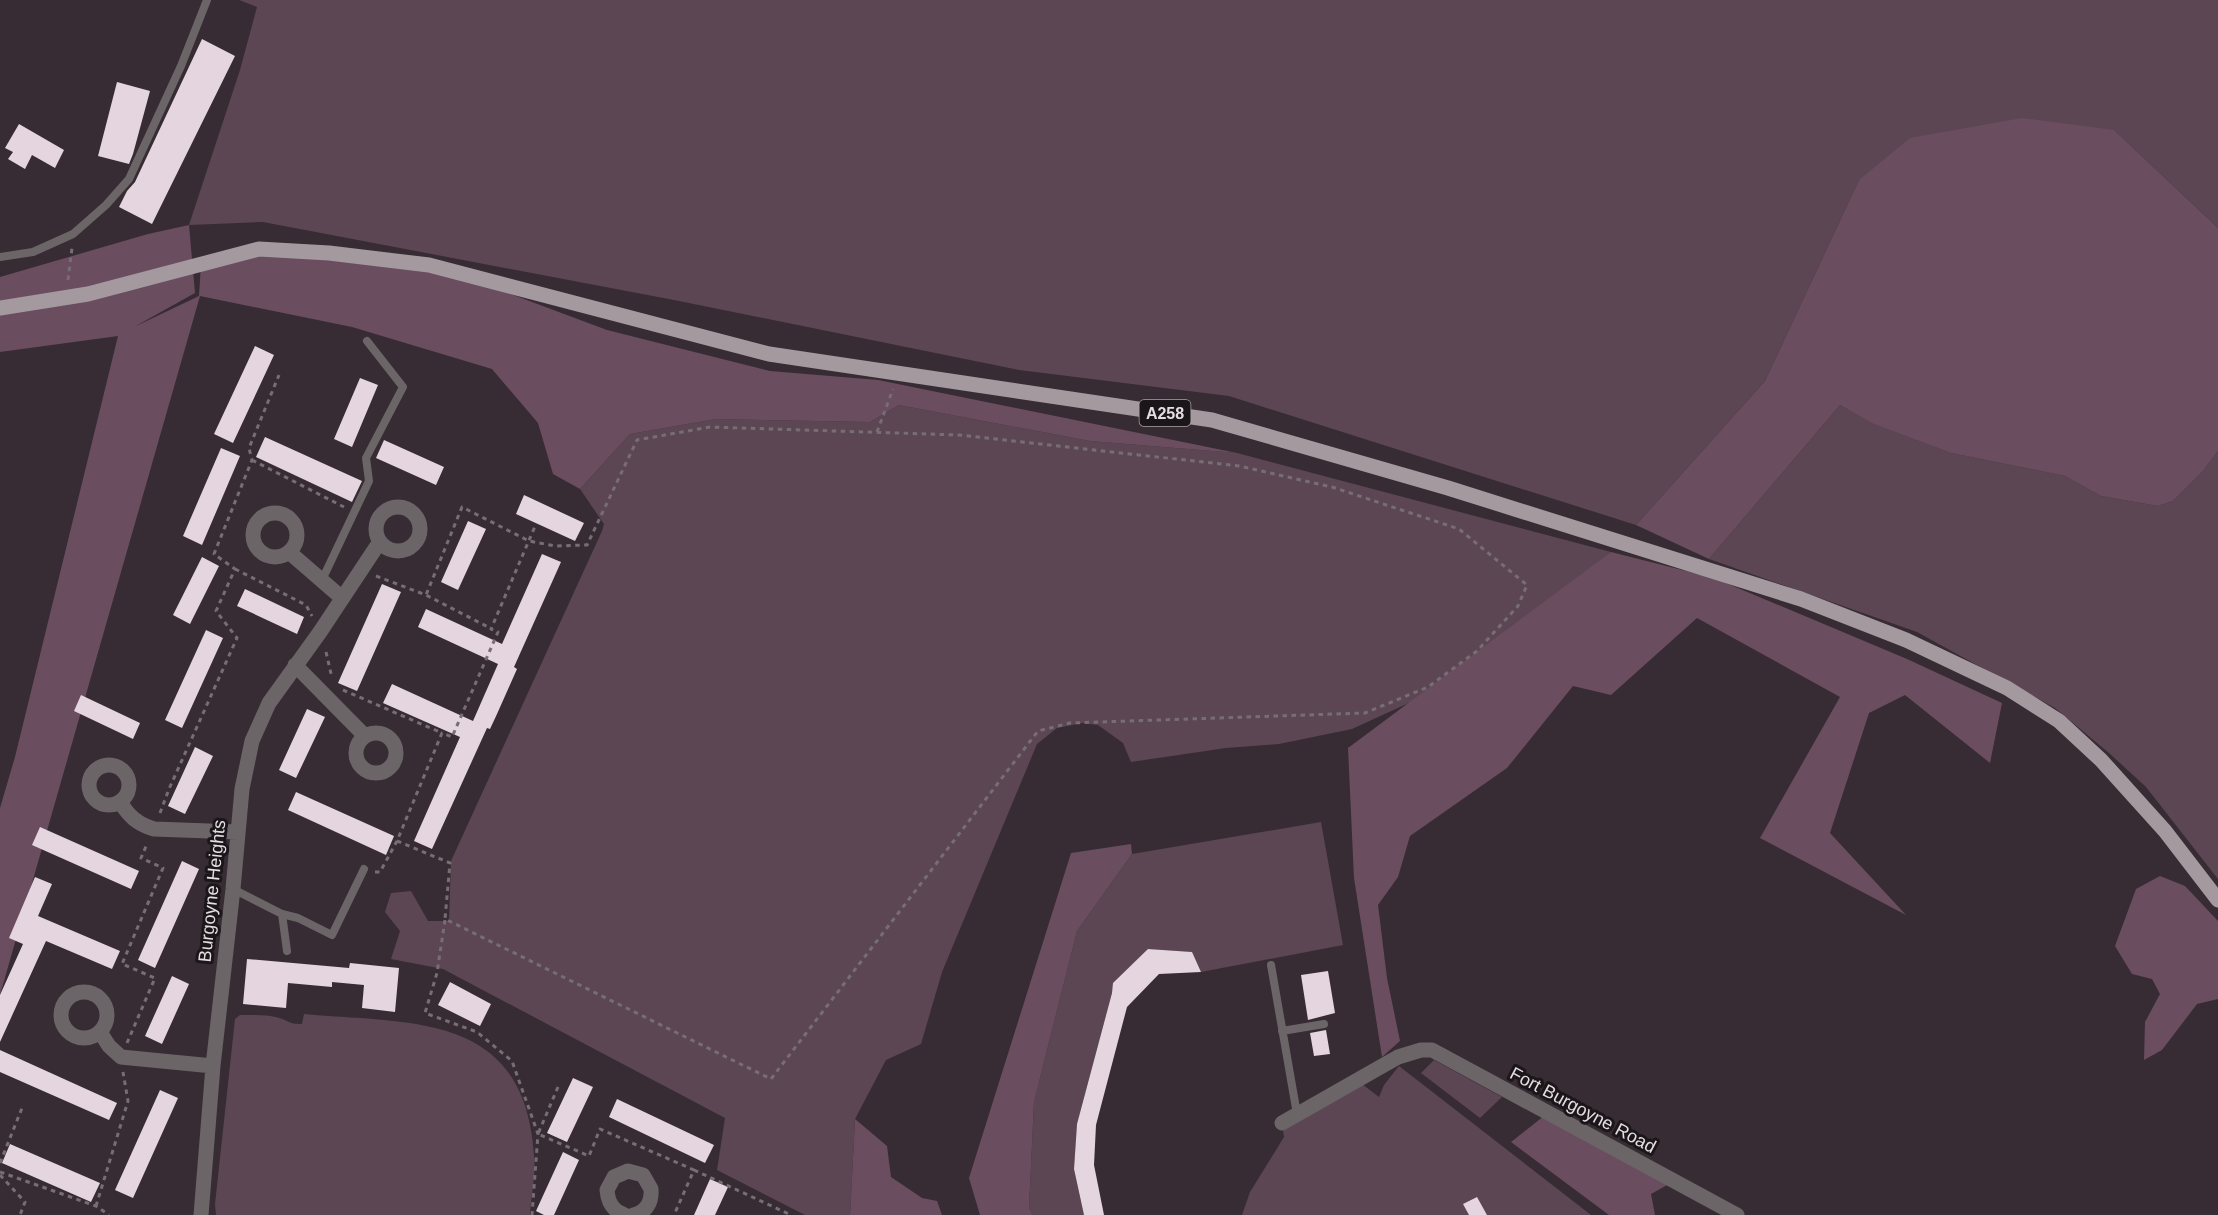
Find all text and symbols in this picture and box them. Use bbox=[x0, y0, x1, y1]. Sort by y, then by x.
road number: A258 bbox=[1140, 400, 1190, 426]
street label: Burgoyne Heights bbox=[195, 819, 229, 963]
street label: Fort Burgoyne Road bbox=[1507, 1063, 1659, 1157]

